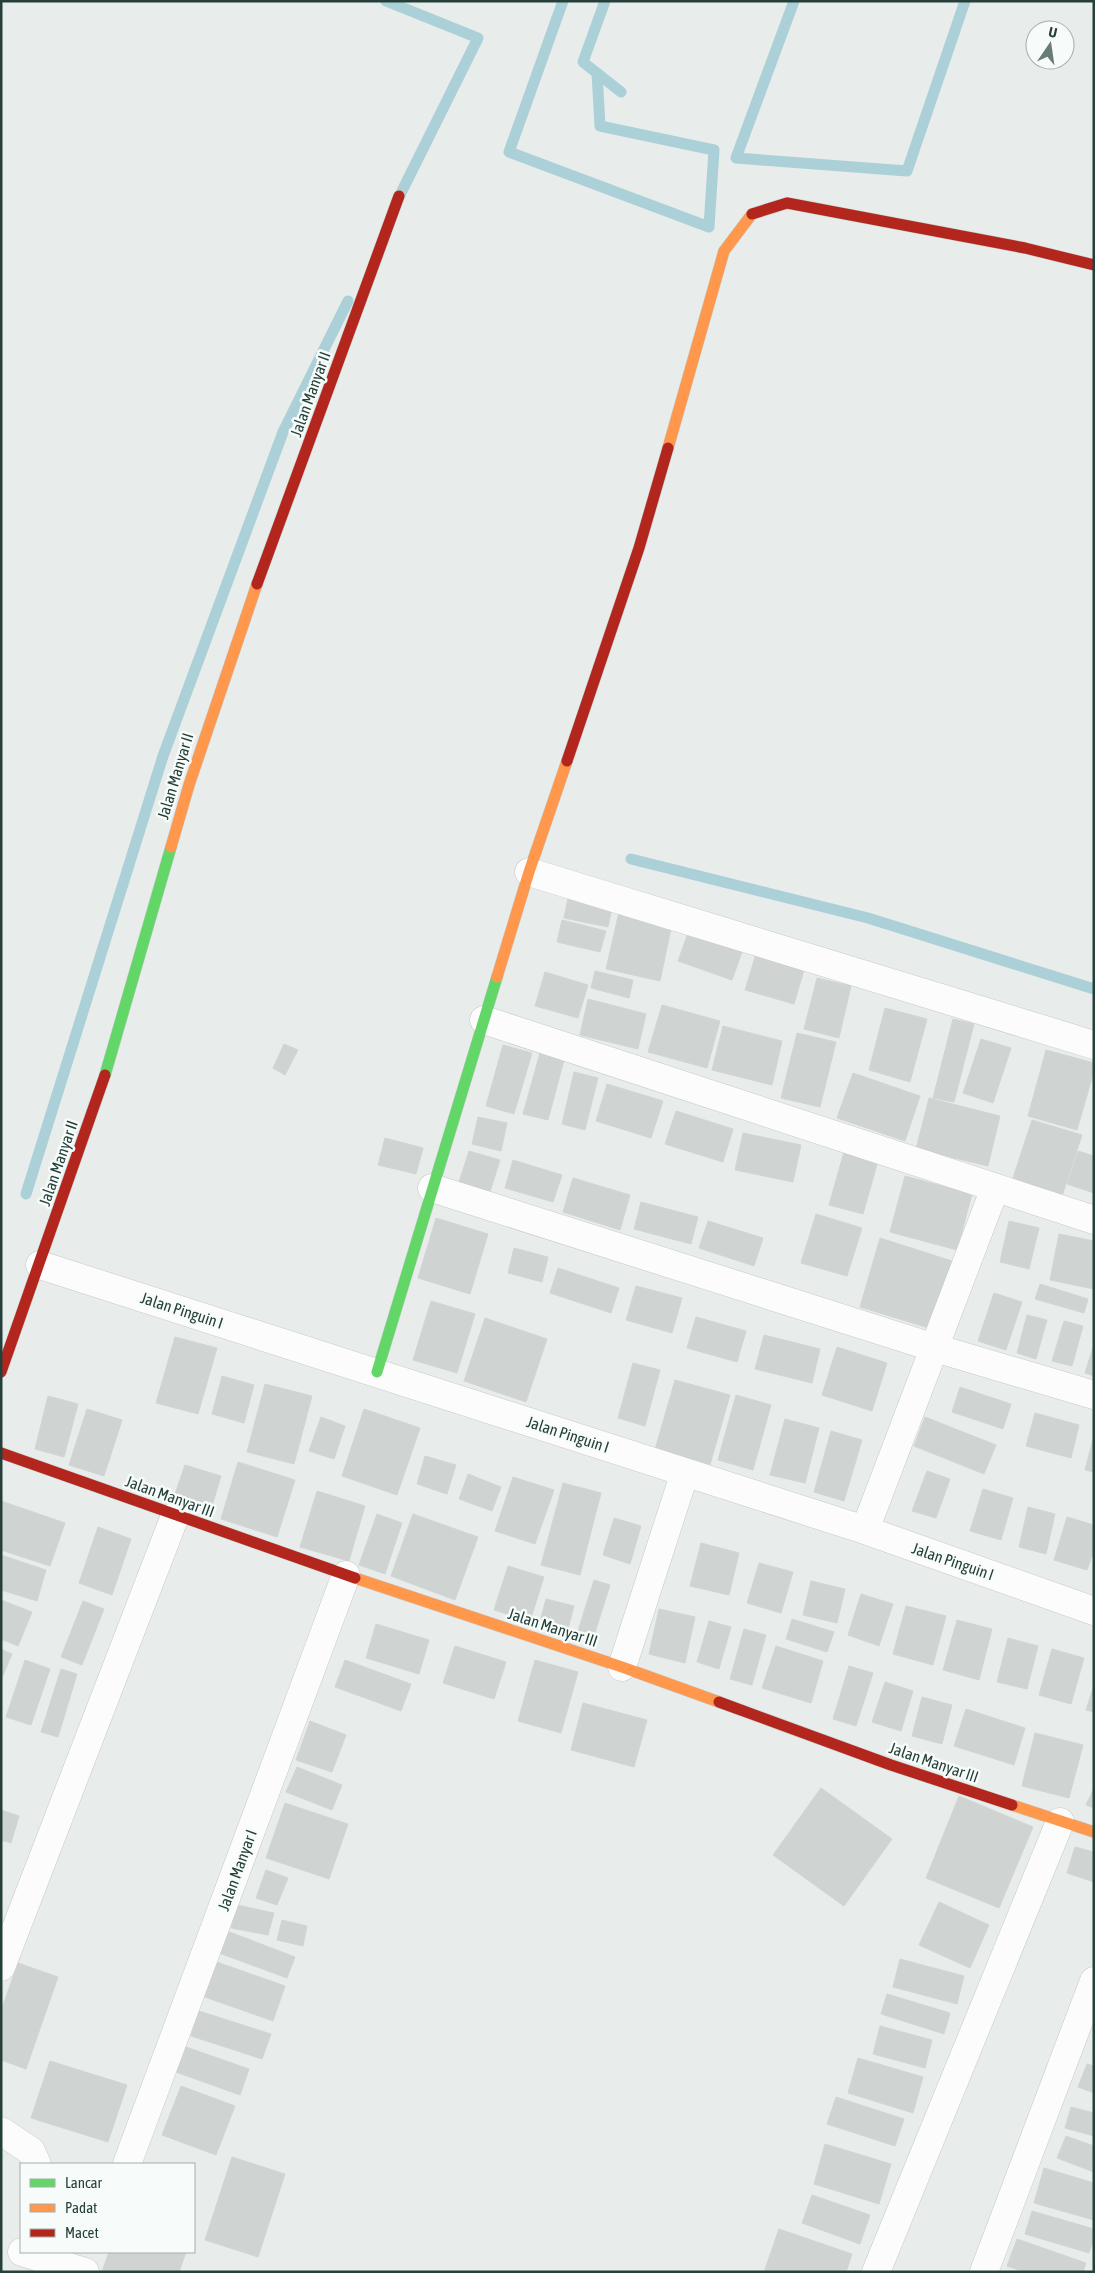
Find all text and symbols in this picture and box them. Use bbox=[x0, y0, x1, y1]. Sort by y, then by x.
north arrow bbox=[1025, 20, 1075, 70]
text: U bbox=[1047, 24, 1059, 41]
street label: Jalan Manyar II bbox=[286, 349, 335, 439]
street label: Jalan Manyar II bbox=[153, 731, 198, 822]
street label: Jalan Manyar II bbox=[35, 1118, 82, 1208]
street label: Jalan Pinguin I bbox=[138, 1288, 225, 1333]
street label: Jalan Pinguin I bbox=[524, 1412, 611, 1457]
street label: Jalan Manyar III bbox=[123, 1472, 217, 1521]
street label: Jalan Pinguin I bbox=[909, 1539, 996, 1584]
street label: Jalan Manyar III bbox=[506, 1604, 600, 1651]
street label: Jalan Manyar III bbox=[887, 1738, 981, 1787]
street label: Jalan Manyar I bbox=[214, 1827, 261, 1913]
legend bbox=[20, 2163, 195, 2253]
text: Lancar bbox=[65, 2174, 103, 2191]
text: Padat bbox=[65, 2199, 97, 2216]
text: Macet bbox=[65, 2224, 99, 2241]

